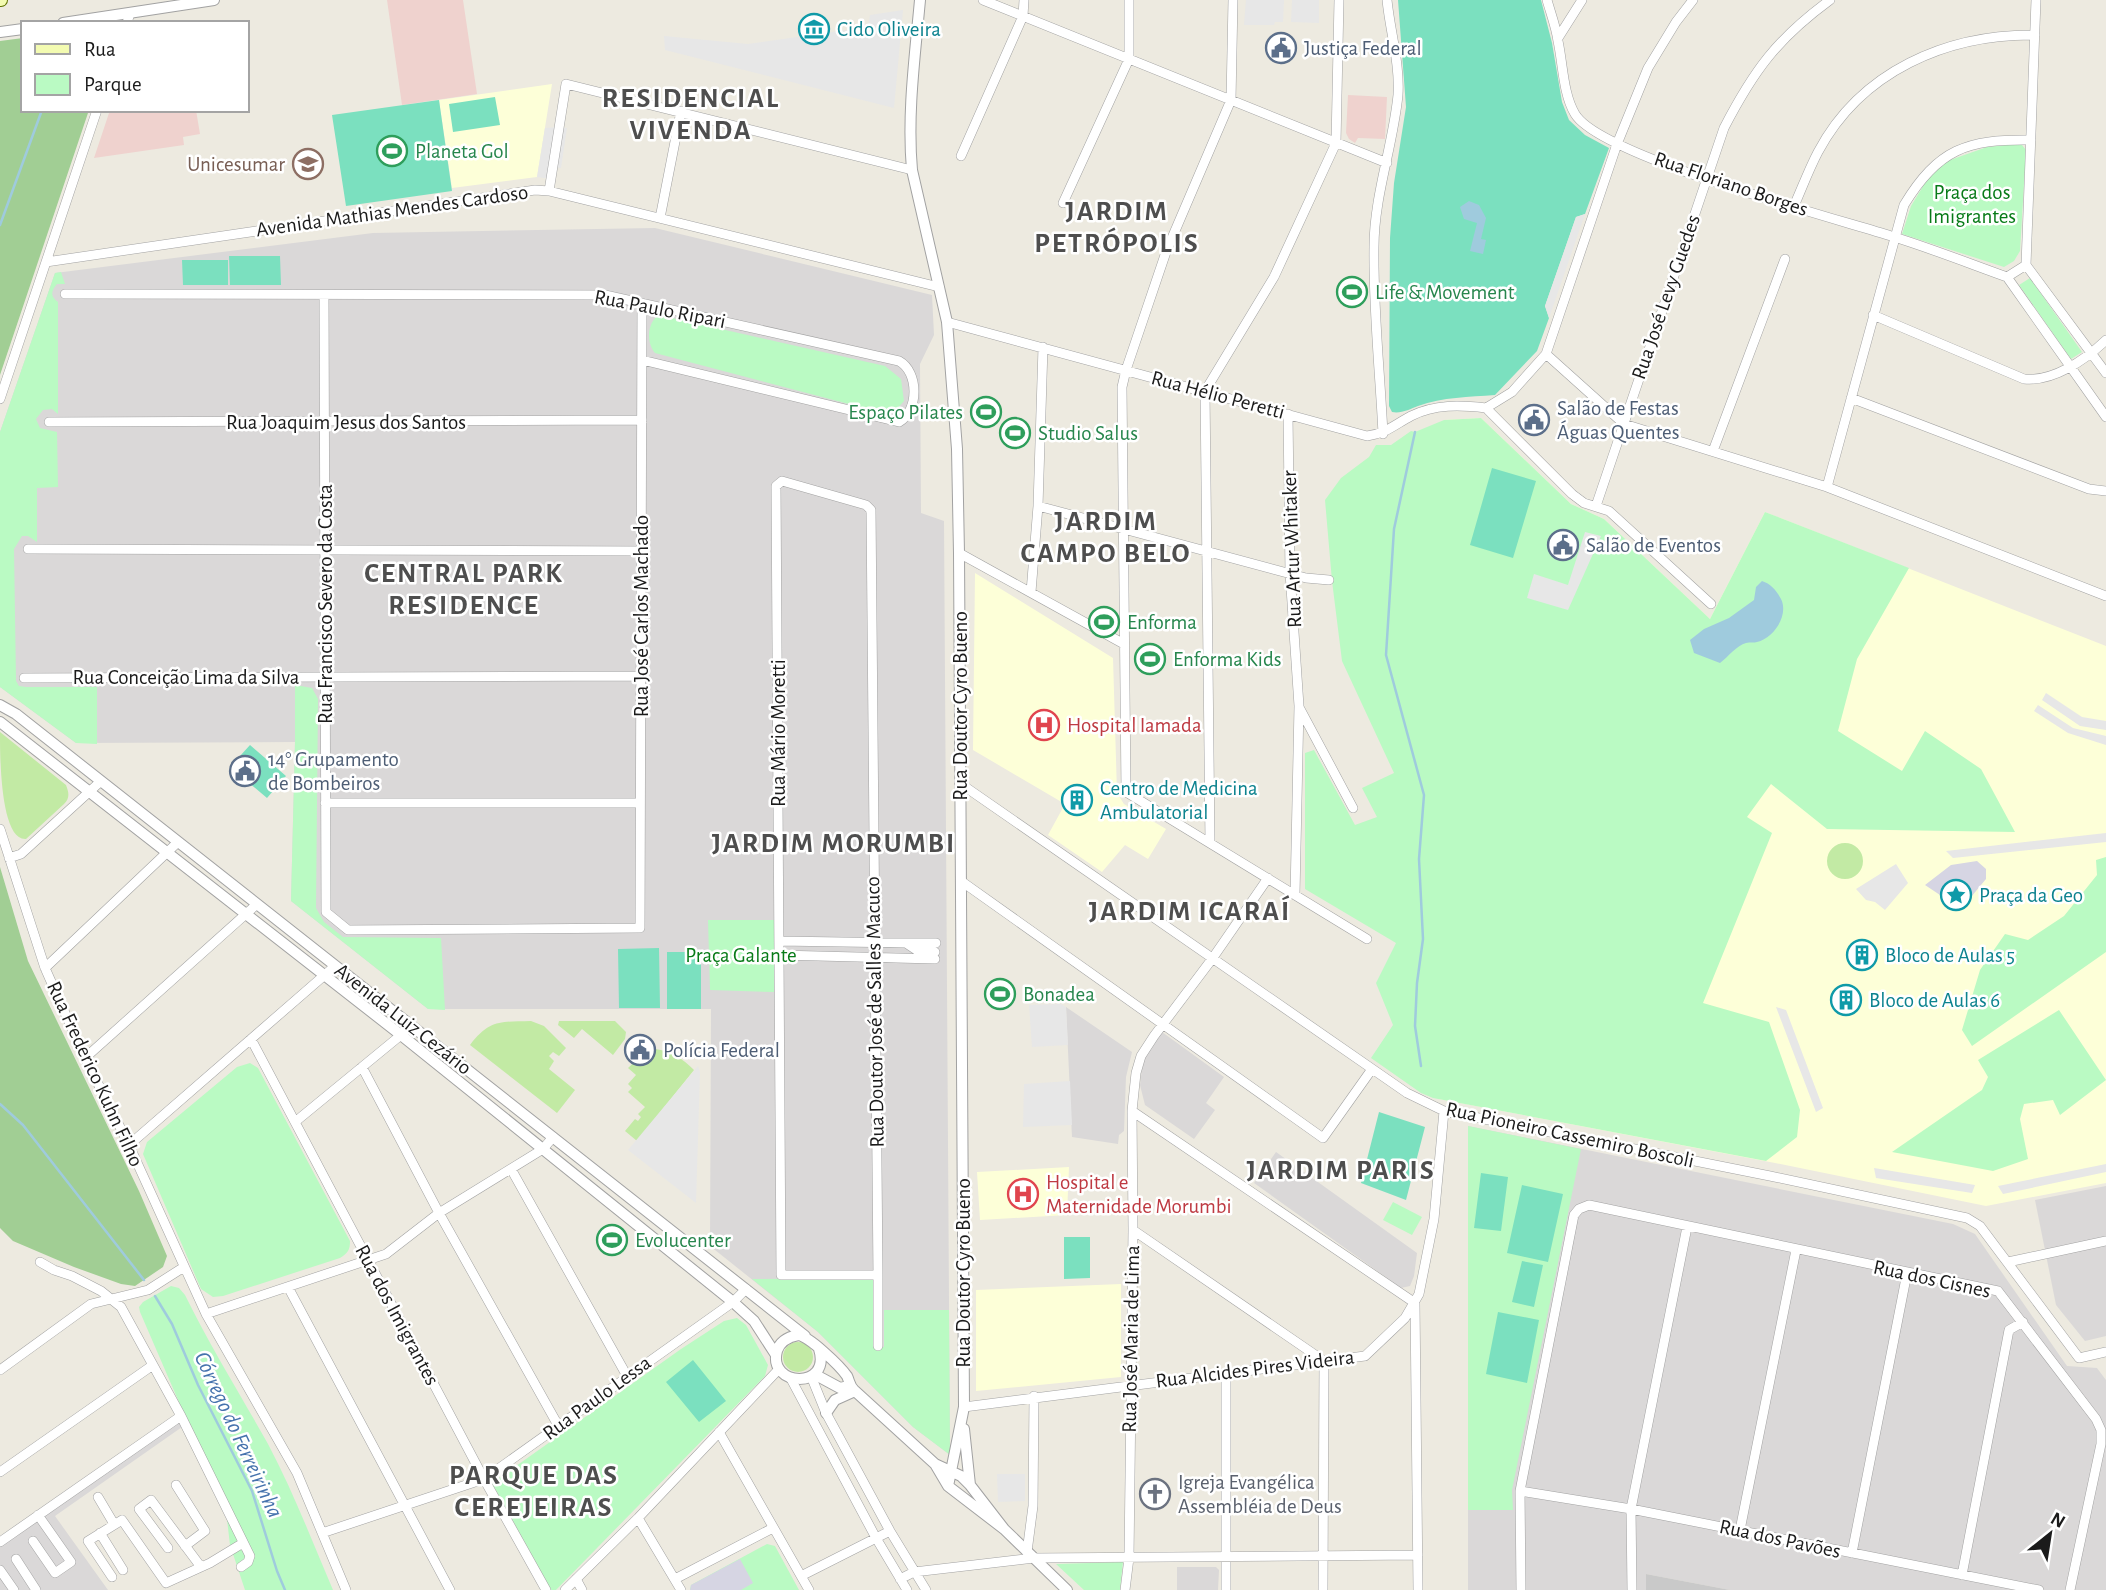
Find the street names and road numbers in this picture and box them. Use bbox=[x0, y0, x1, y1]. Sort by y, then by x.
street label: Rua Floriano Borges bbox=[1651, 148, 1811, 220]
street label: Avenida Mathias Mendes Cardoso bbox=[255, 181, 529, 241]
street label: Rua José Levy Guedes bbox=[1628, 212, 1704, 382]
street label: Rua Paulo Ripari bbox=[592, 286, 728, 332]
street label: Rua Hélio Peretti bbox=[1149, 367, 1287, 423]
street label: Rua Joaquim Jesus dos Santos bbox=[226, 412, 466, 433]
street label: Rua Artur Whitaker bbox=[1279, 470, 1305, 628]
street label: Rua Francisco Severo da Costa bbox=[315, 484, 336, 724]
street label: Rua José Carlos Machado bbox=[631, 515, 652, 717]
street label: Rua Doutor Cyro Bueno bbox=[950, 611, 971, 801]
street label: Rua Mário Moretti bbox=[768, 659, 789, 807]
street label: Rua Conceição Lima da Silva bbox=[73, 667, 300, 688]
street label: Rua Doutor José de Salles Macuco bbox=[862, 876, 888, 1148]
street label: Avenida Luiz Cezário bbox=[331, 959, 475, 1079]
street label: Rua Frederico Kuhn Filho bbox=[43, 978, 147, 1170]
street label: Rua Pioneiro Cassemiro Boscoli bbox=[1444, 1098, 1696, 1172]
street label: Rua Doutor Cyro Bueno bbox=[953, 1178, 974, 1368]
street label: Rua dos Imigrantes bbox=[351, 1241, 443, 1389]
street label: Rua José Maria de Lima bbox=[1119, 1245, 1143, 1433]
street label: Rua dos Cisnes bbox=[1871, 1256, 1993, 1302]
street label: Rua Alcides Pires Videira bbox=[1155, 1346, 1356, 1392]
street label: Rua Paulo Lessa bbox=[539, 1352, 655, 1444]
street label: Rua dos Pavões bbox=[1717, 1516, 1843, 1562]

